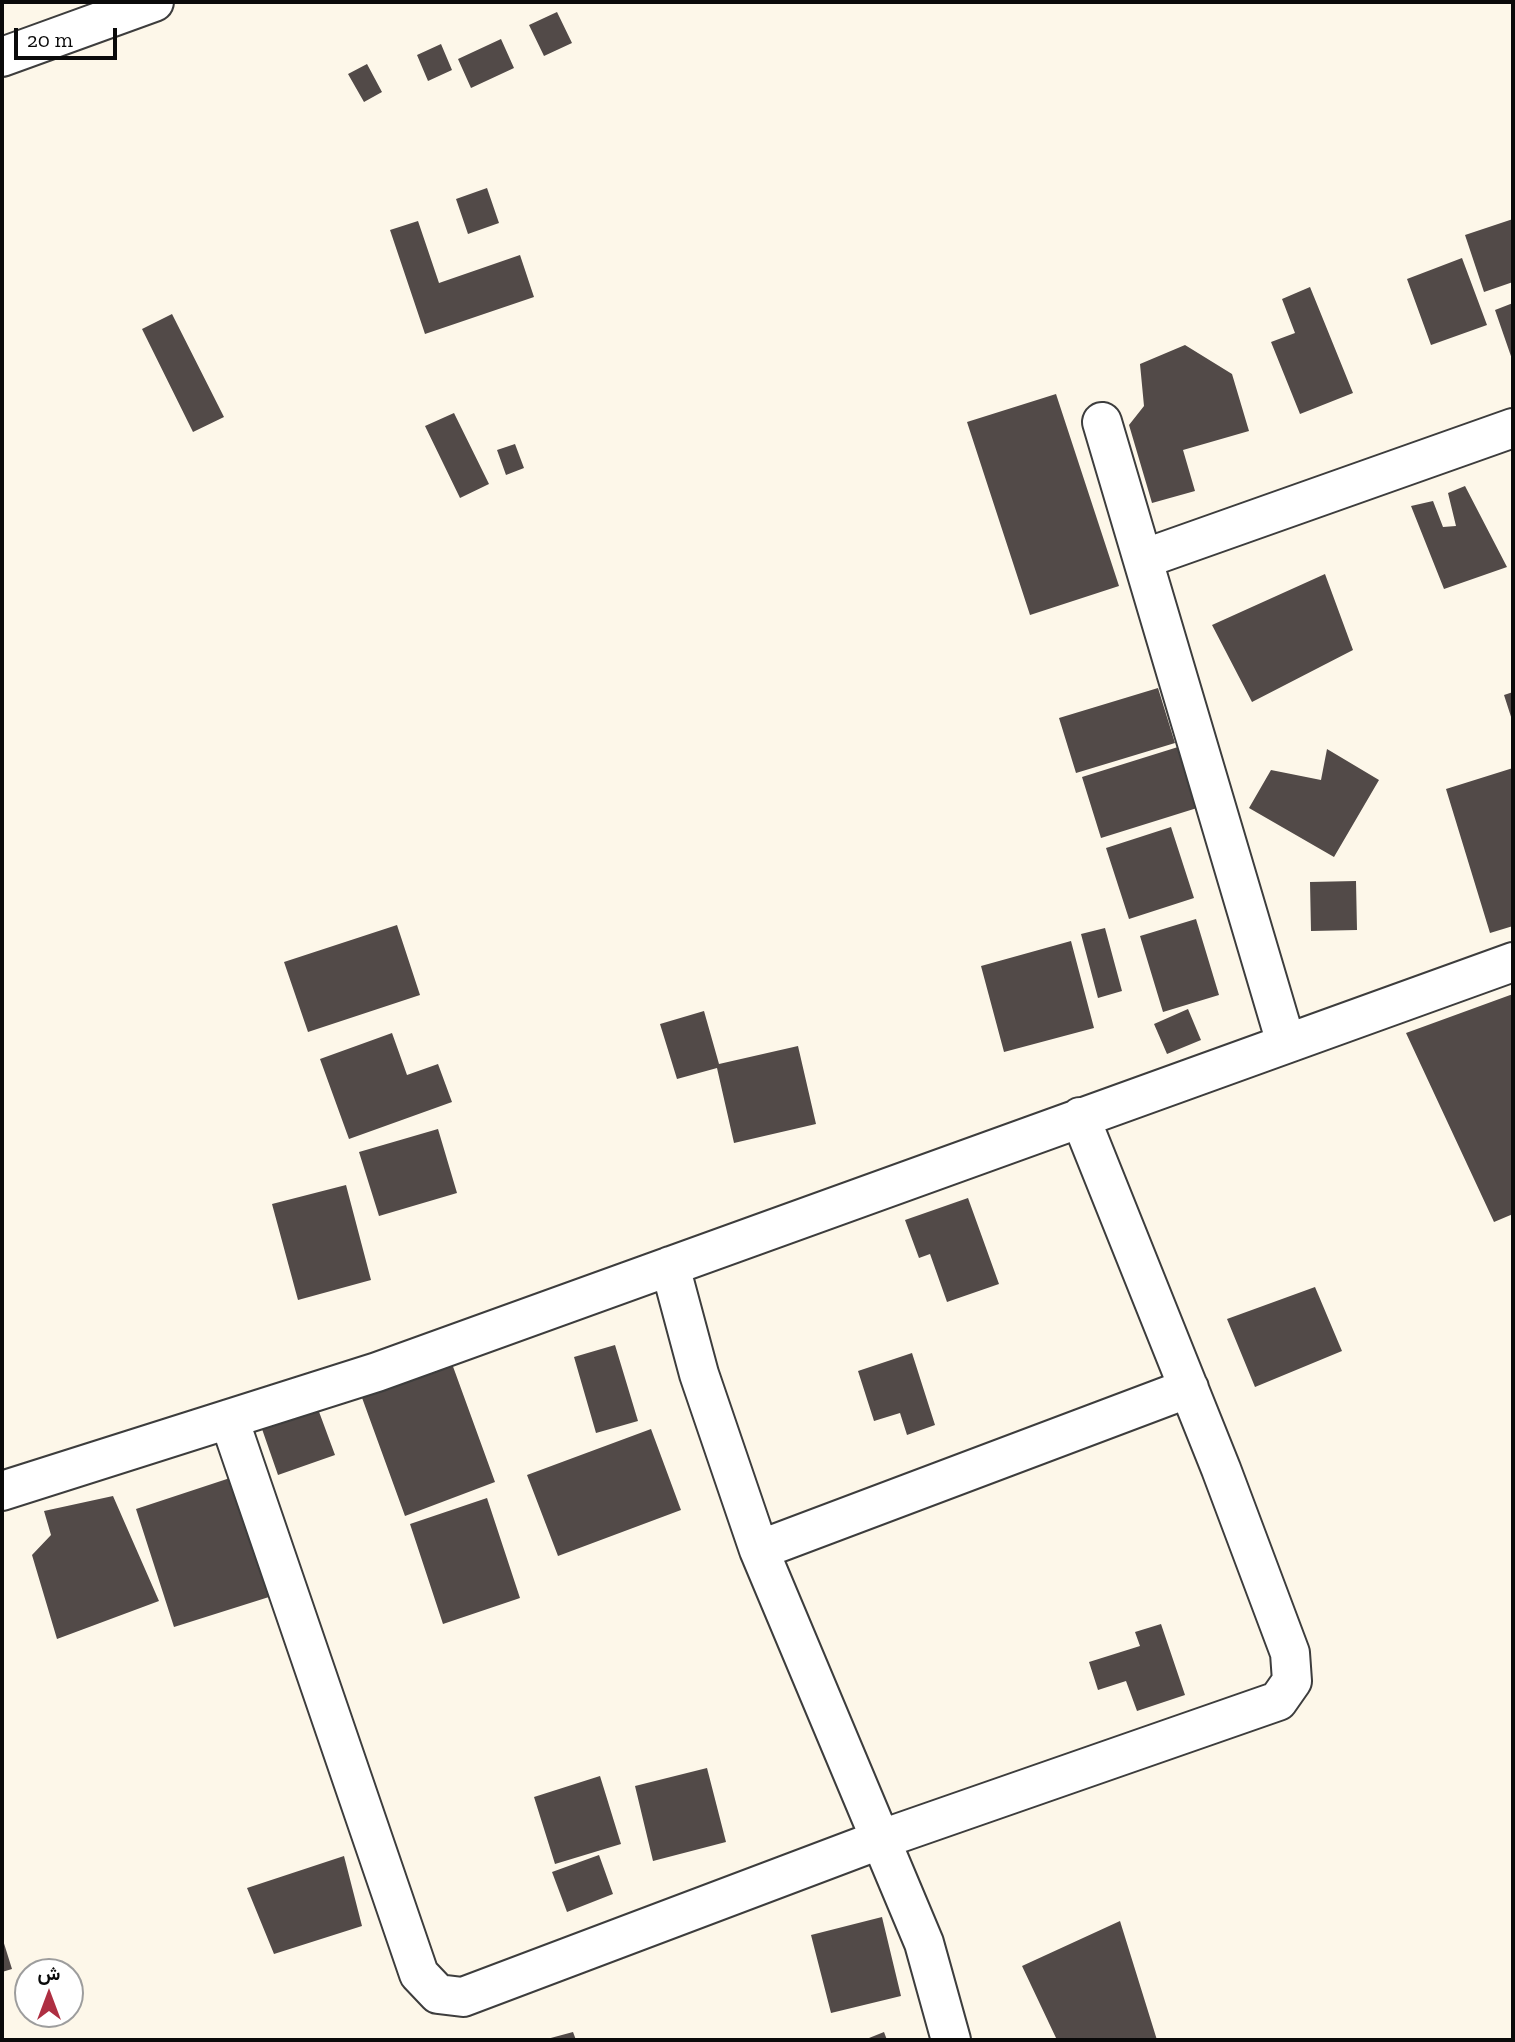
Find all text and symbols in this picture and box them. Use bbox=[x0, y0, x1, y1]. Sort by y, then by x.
scale bar bbox=[18, 14, 121, 58]
text: 20 m bbox=[27, 27, 73, 52]
north arrow bbox=[14, 1958, 84, 2028]
text: ش bbox=[38, 1962, 60, 1985]

